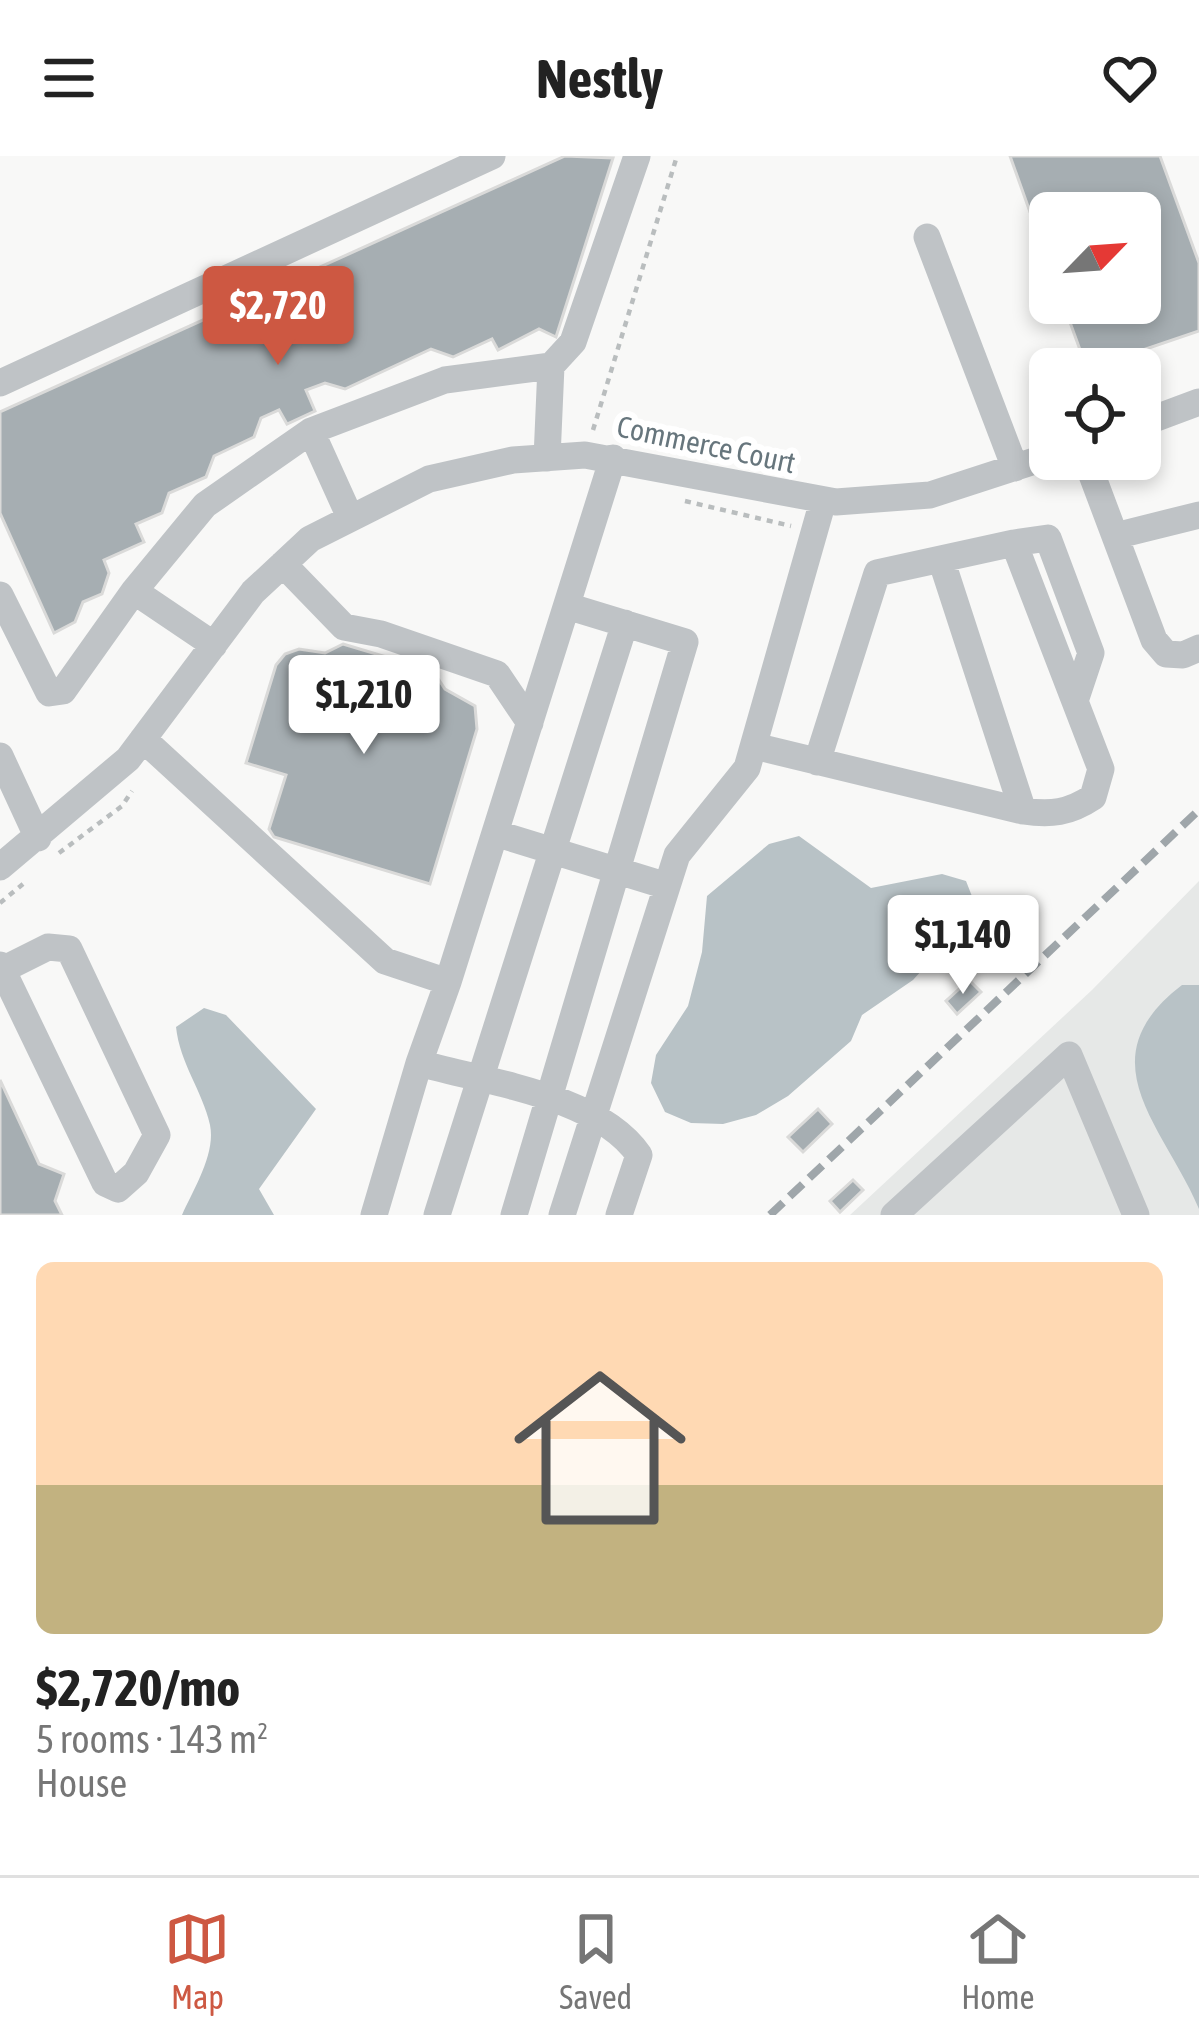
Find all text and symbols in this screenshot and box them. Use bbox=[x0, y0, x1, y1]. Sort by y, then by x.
icon: menu bbox=[36, 45, 102, 111]
icon: heart bbox=[1097, 45, 1163, 111]
text: Nestly bbox=[536, 48, 663, 109]
north arrow bbox=[1029, 192, 1161, 324]
map controls bbox=[1029, 192, 1161, 480]
pin: $2,720 bbox=[180, 266, 376, 368]
text: $2,720 bbox=[230, 283, 326, 327]
button: locate bbox=[1029, 348, 1161, 480]
street label: Commerce Court bbox=[614, 409, 798, 480]
pin: $1,210 bbox=[266, 655, 462, 757]
text: $1,210 bbox=[316, 672, 412, 716]
pin: $1,140 bbox=[865, 895, 1061, 997]
text: $1,140 bbox=[915, 912, 1011, 956]
icon: home bbox=[492, 1340, 708, 1556]
text: $2,720/mo bbox=[36, 1658, 240, 1717]
text: 5 rooms · 143 m² bbox=[36, 1717, 268, 1761]
text: House bbox=[36, 1761, 127, 1805]
tab: Map bbox=[164, 1906, 230, 2016]
tab: Saved bbox=[559, 1906, 632, 2016]
tab: Home bbox=[961, 1906, 1035, 2016]

